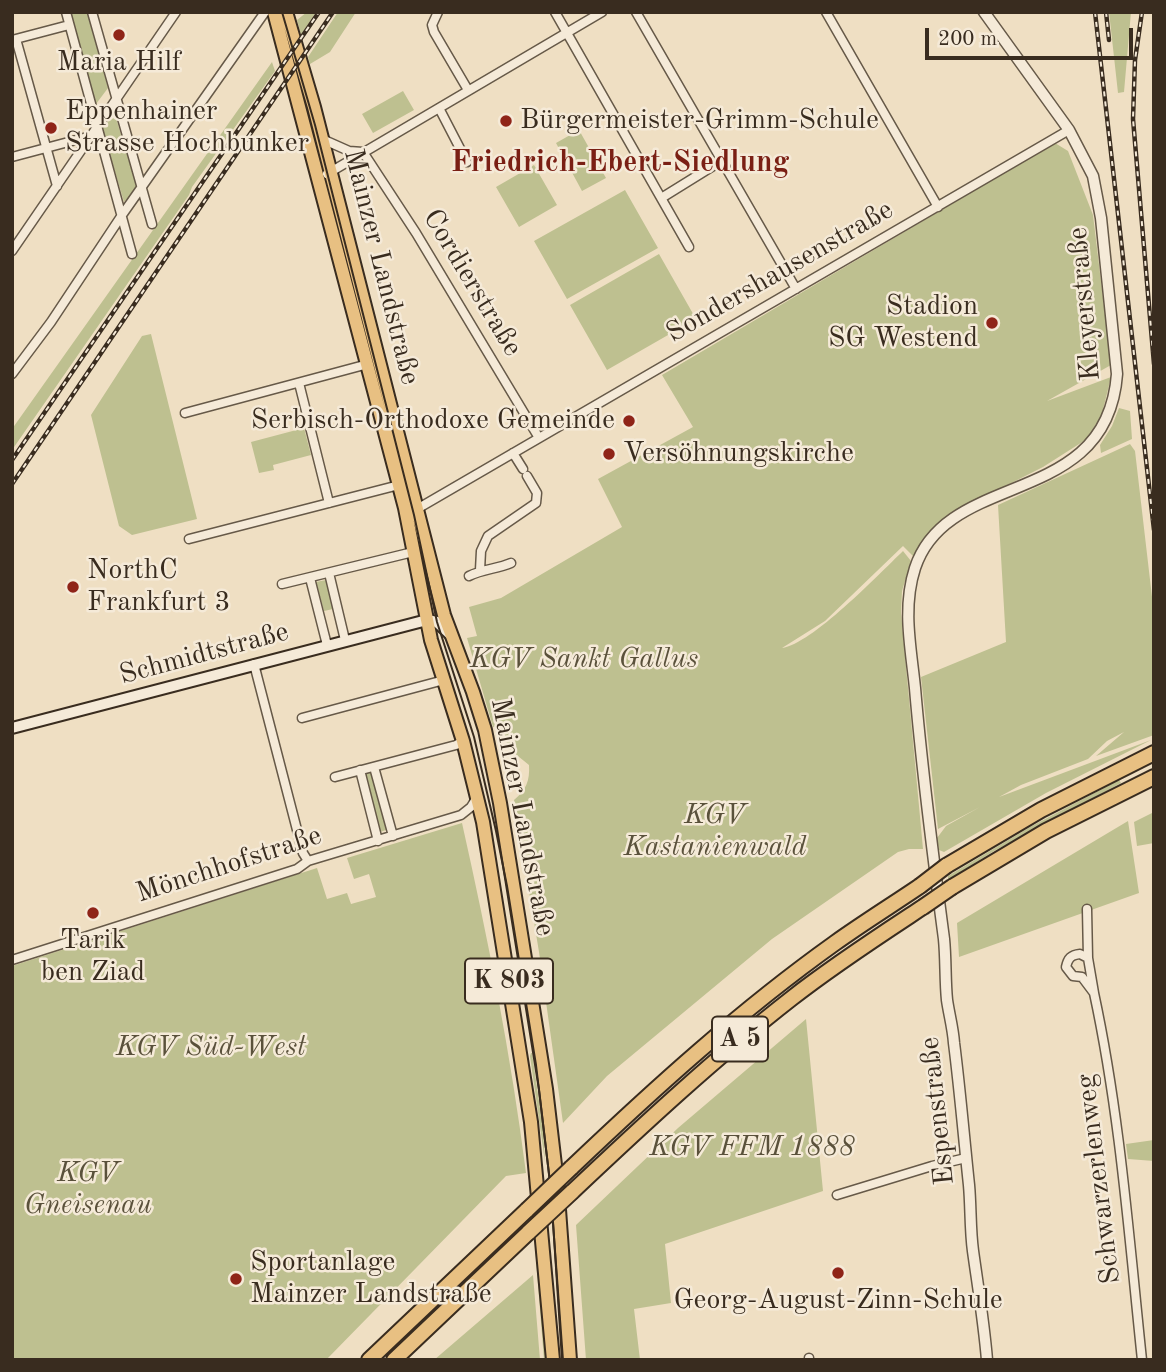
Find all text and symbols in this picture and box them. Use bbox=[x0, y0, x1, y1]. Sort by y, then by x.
scale bar bbox=[928, 14, 1136, 58]
marker: Maria Hilf bbox=[111, 27, 127, 43]
text: 200 m bbox=[938, 29, 997, 50]
place label: Maria Hilf bbox=[57, 46, 181, 80]
place label: Eppenhainer Strasse Hochbunker bbox=[65, 95, 309, 161]
place label: Bürgermeister-Grimm-Schule bbox=[520, 104, 879, 138]
marker: Bürgermeister-Grimm-Schule bbox=[498, 113, 514, 129]
marker: Eppenhainer Strasse Hochbunker bbox=[43, 120, 59, 136]
district label: Friedrich-Ebert-Siedlung bbox=[451, 145, 789, 181]
street label: Mainzer Landstraße bbox=[335, 146, 427, 388]
street label: Sondershausenstraße bbox=[661, 193, 899, 351]
street label: Cordierstraße bbox=[415, 203, 529, 363]
street label: Kleyerstraße bbox=[1062, 226, 1108, 382]
place label: Stadion SG Westend bbox=[828, 290, 978, 356]
marker: Stadion SG Westend bbox=[984, 315, 1000, 331]
place label: Serbisch-Orthodoxe Gemeinde bbox=[251, 404, 615, 438]
marker: Serbisch-Orthodoxe Gemeinde bbox=[621, 413, 637, 429]
place label: Versöhnungskirche bbox=[623, 437, 854, 471]
marker: Versöhnungskirche bbox=[601, 446, 617, 462]
place label: NorthC Frankfurt 3 bbox=[87, 554, 230, 620]
marker: NorthC Frankfurt 3 bbox=[65, 579, 81, 595]
street label: Schmidtstraße bbox=[116, 615, 292, 693]
park label: KGV Sankt Gallus bbox=[470, 643, 698, 677]
street label: Mainzer Landstraße bbox=[482, 695, 562, 939]
park label: KGV Kastanienwald bbox=[624, 799, 806, 865]
street label: Mönchhofstraße bbox=[132, 819, 326, 911]
marker: Tarik ben Ziad bbox=[85, 905, 101, 921]
place label: Tarik ben Ziad bbox=[41, 924, 145, 990]
road number: K 803 bbox=[465, 958, 553, 1004]
road number: A 5 bbox=[712, 1016, 768, 1062]
park label: KGV Süd-West bbox=[116, 1031, 306, 1065]
street label: Espenstraße bbox=[914, 1035, 962, 1187]
street label: Schwarzerlenweg bbox=[1069, 1072, 1129, 1286]
park label: KGV FFM 1888 bbox=[649, 1131, 855, 1165]
park label: KGV Gneisenau bbox=[24, 1157, 152, 1223]
place label: Sportanlage Mainzer Landstraße bbox=[250, 1246, 492, 1312]
marker: Georg-August-Zinn-Schule bbox=[830, 1265, 846, 1281]
marker: Sportanlage Mainzer Landstraße bbox=[228, 1271, 244, 1287]
place label: Georg-August-Zinn-Schule bbox=[673, 1284, 1003, 1318]

